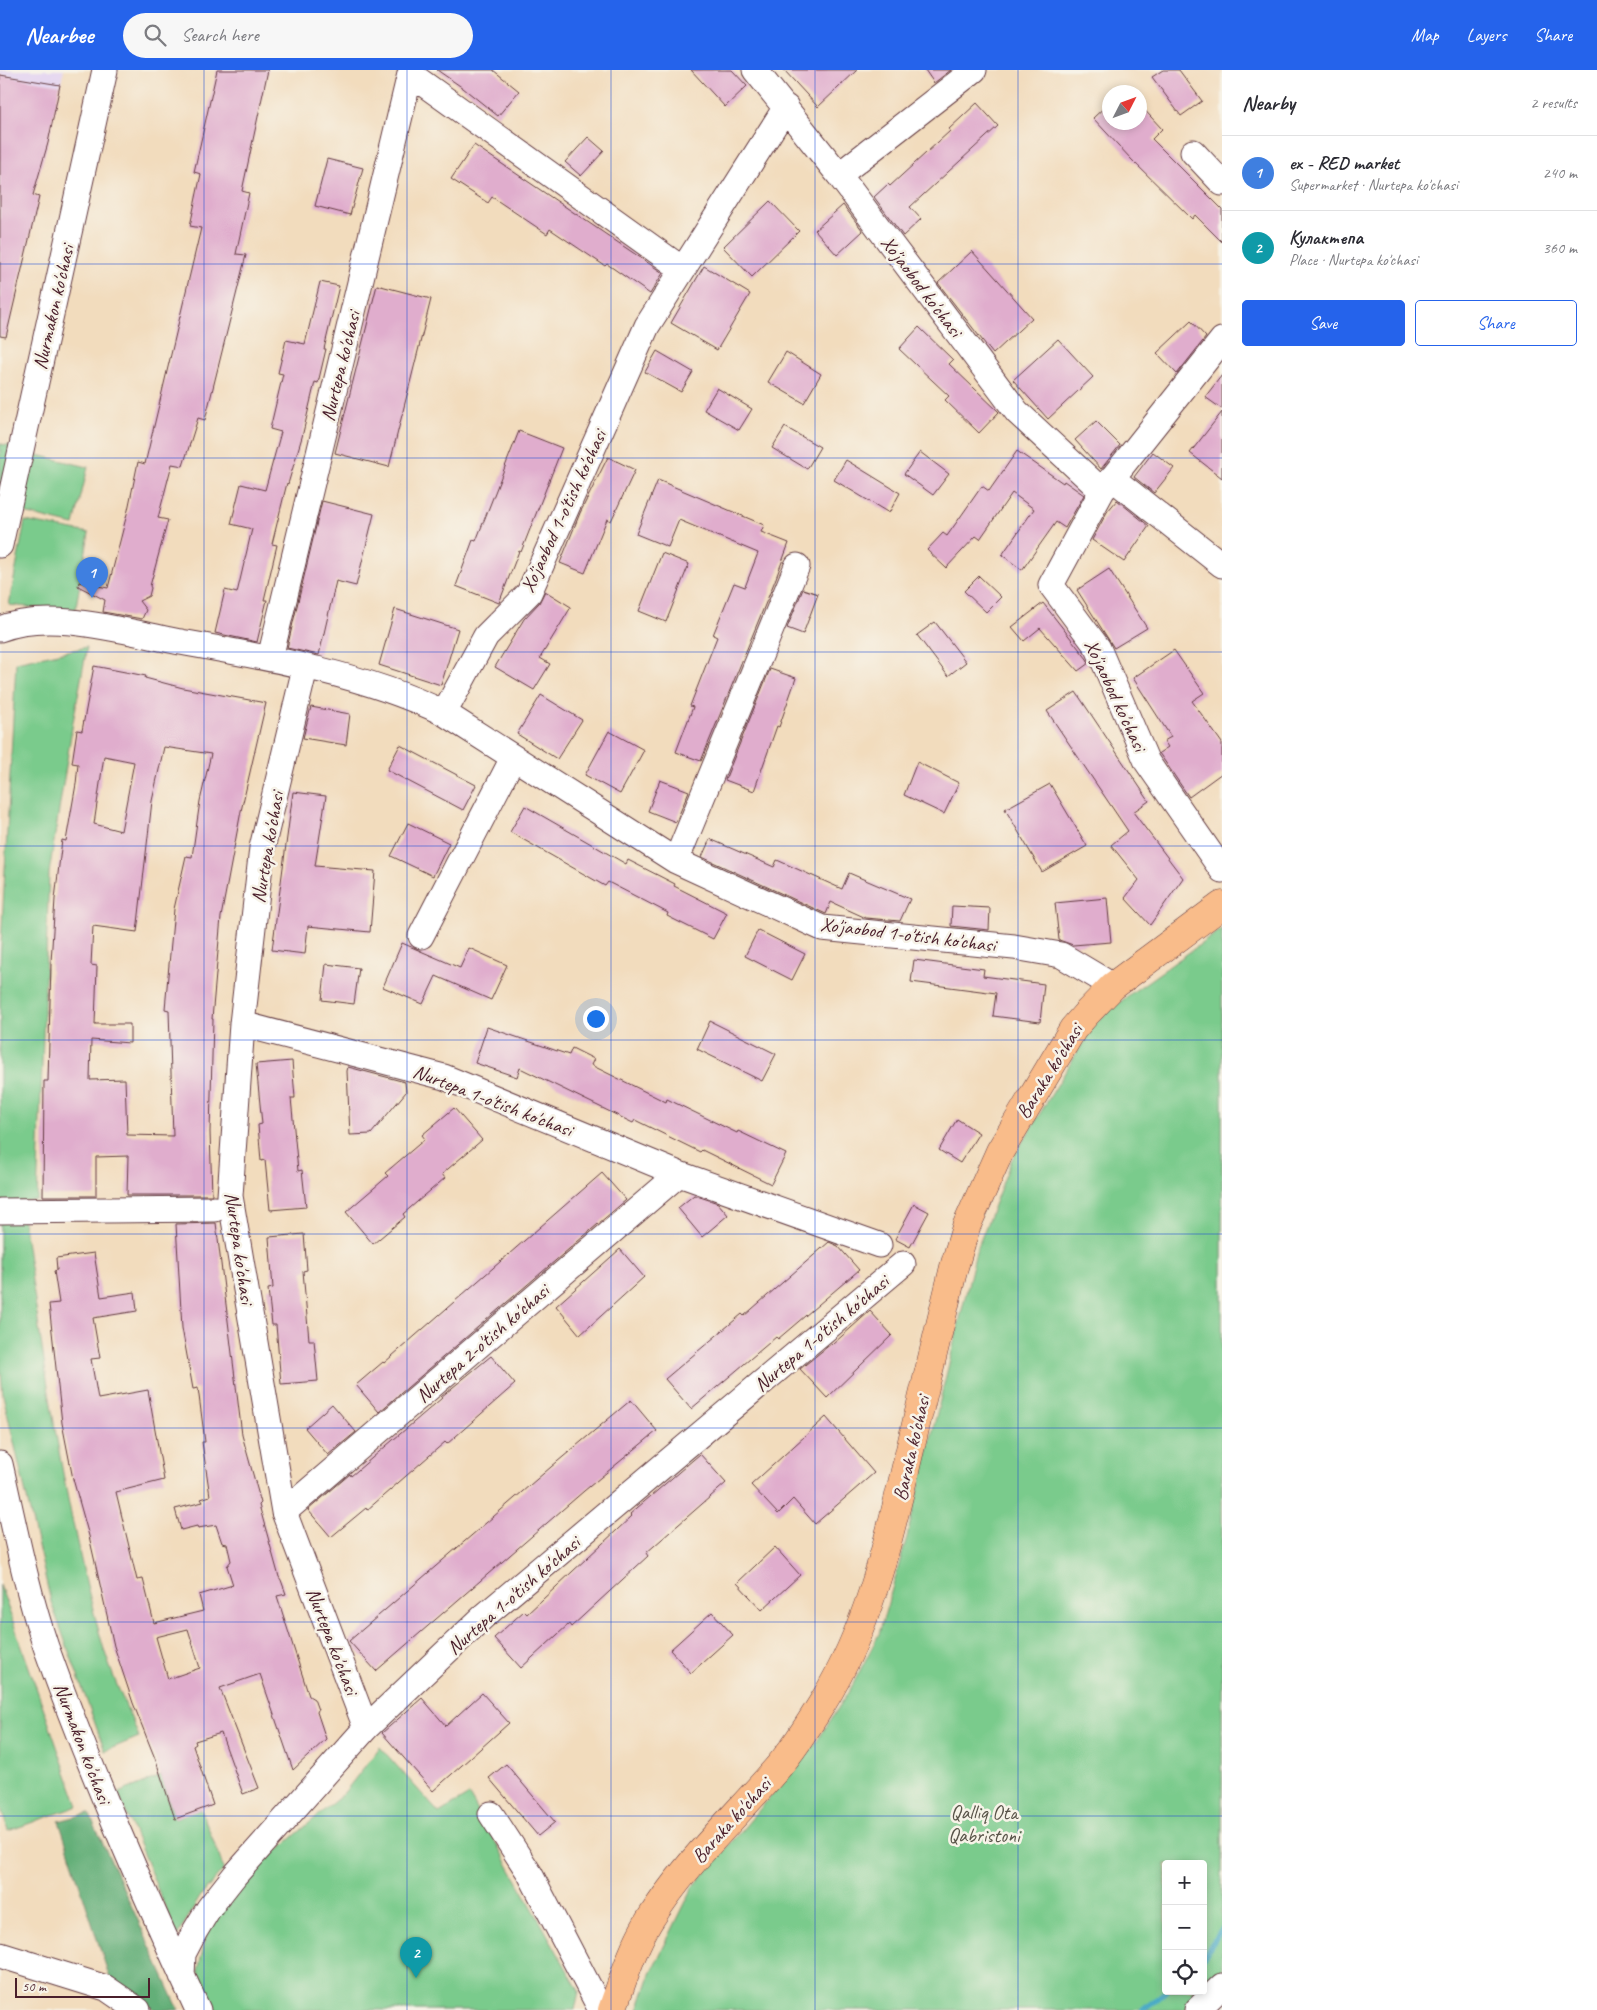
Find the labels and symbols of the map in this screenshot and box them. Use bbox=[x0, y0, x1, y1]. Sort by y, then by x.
north arrow bbox=[1102, 85, 1147, 130]
street label: Xo'jaobod ko'chasi bbox=[875, 231, 969, 344]
street label: Nurmakon ko'chasi bbox=[27, 240, 80, 372]
street label: Nurtepa ko'chasi bbox=[315, 306, 367, 424]
street label: Xo'jaobod 1-o'tish ko'chasi bbox=[515, 424, 613, 596]
pin: 1 bbox=[76, 557, 108, 598]
street label: Xo'jaobod ko'chasi bbox=[1079, 635, 1153, 757]
street label: Nurtepa ko'chasi bbox=[245, 787, 290, 905]
street label: Xo'jaobod 1-o'tish ko'chasi bbox=[819, 911, 999, 958]
your location bbox=[583, 1006, 609, 1032]
street label: Baraka ko'chasi bbox=[1011, 1017, 1090, 1123]
street label: Nurtepa 1-o'tish ko'chasi bbox=[410, 1059, 578, 1143]
street label: Nurtepa ko'chasi bbox=[219, 1191, 260, 1308]
street label: Nurtepa 1-o'tish ko'chasi bbox=[749, 1268, 896, 1397]
street label: Nurtepa 2-o'tish ko'chasi bbox=[411, 1277, 556, 1408]
street label: Baraka ko'chasi bbox=[887, 1391, 936, 1503]
street label: Nurtepa 1-o'tish ko'chasi bbox=[442, 1529, 587, 1660]
street label: Nurtepa ko'chasi bbox=[301, 1584, 365, 1700]
street label: Nurmakon ko'chasi bbox=[48, 1679, 118, 1809]
street label: Baraka ko'chasi bbox=[686, 1771, 778, 1868]
park label: Qalliq Ota Qabristoni bbox=[948, 1800, 1022, 1848]
pin: 2 bbox=[400, 1937, 432, 1978]
scale bar bbox=[15, 1975, 150, 1998]

